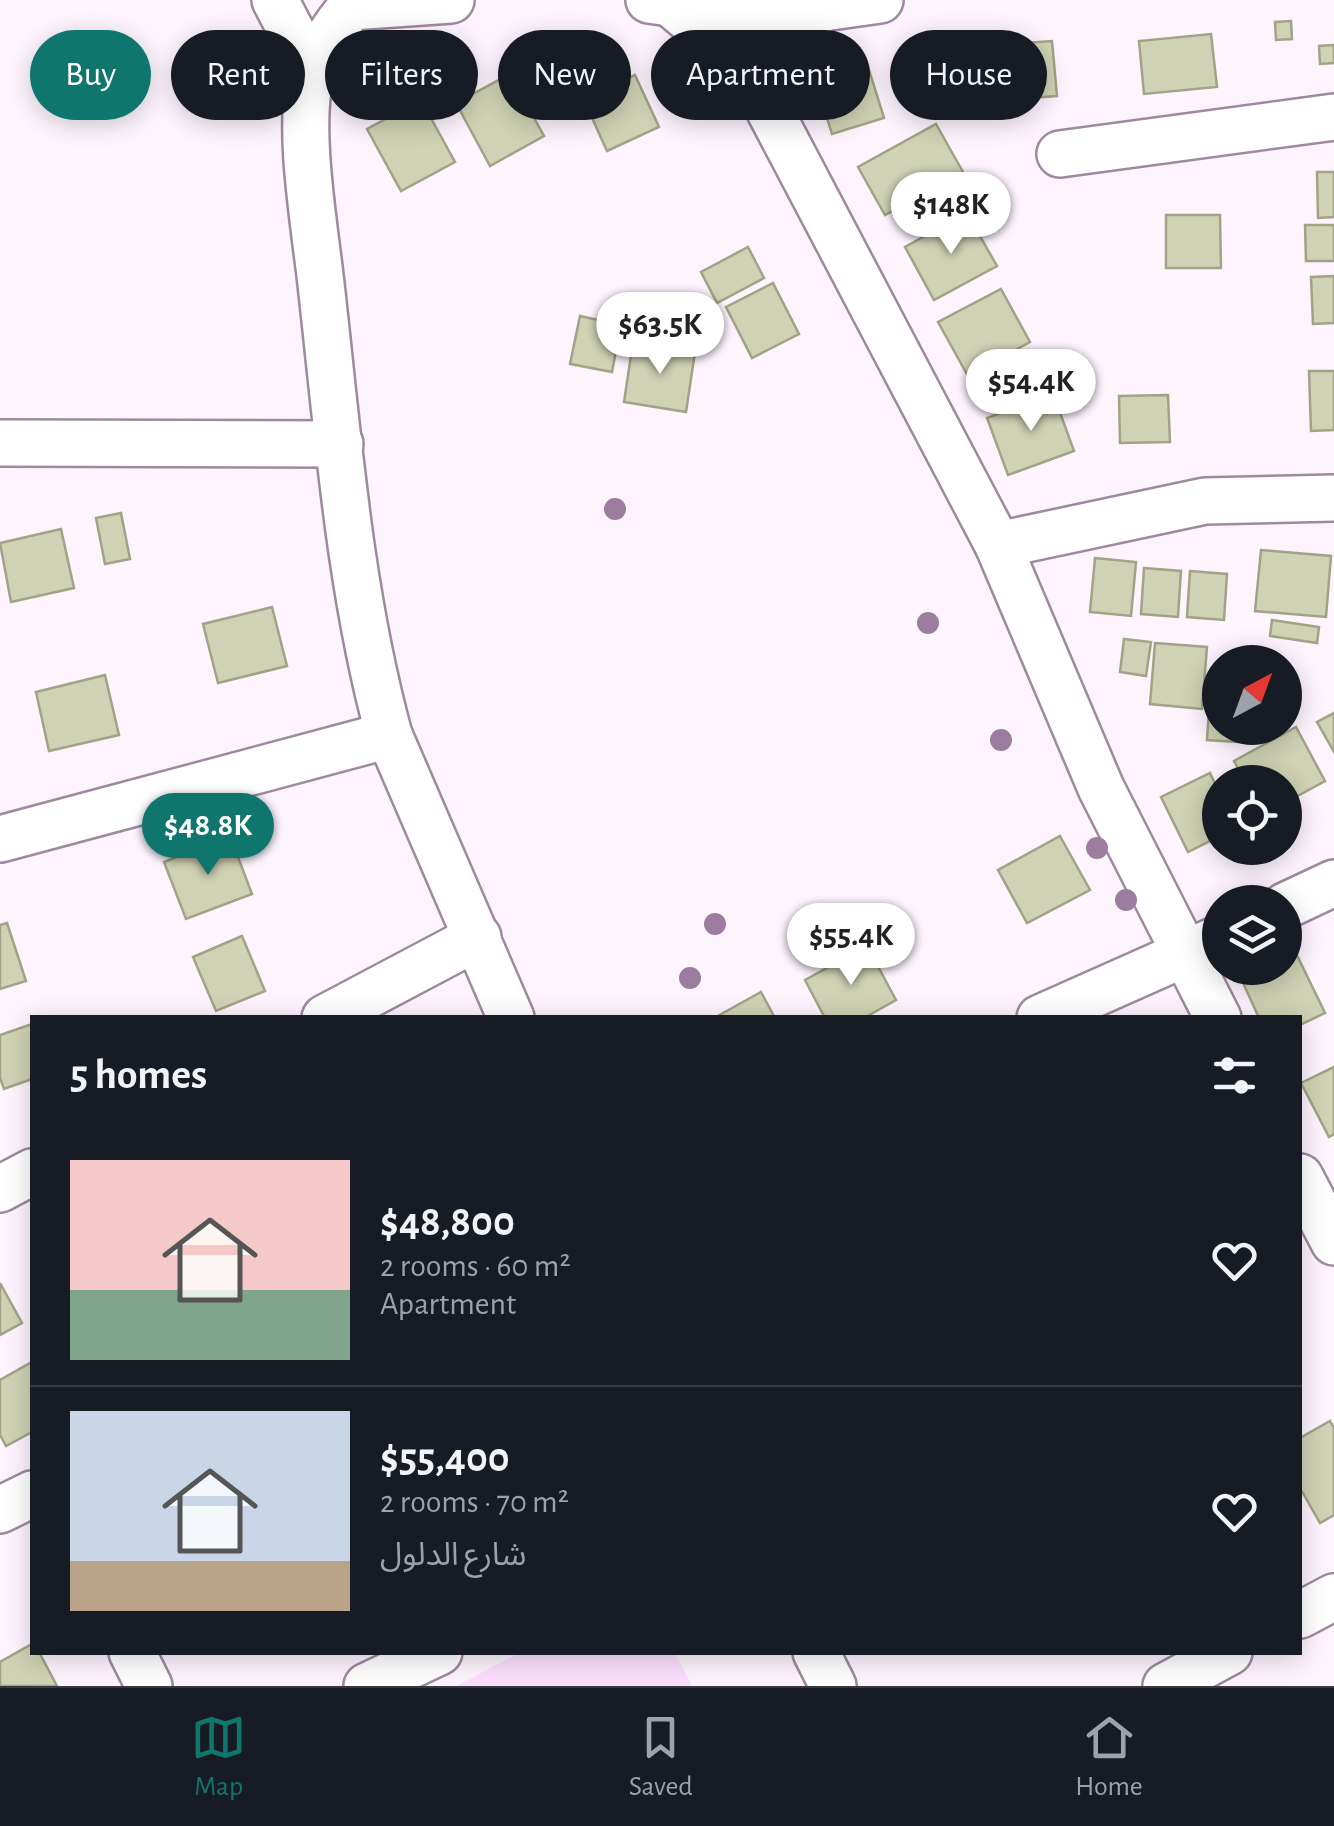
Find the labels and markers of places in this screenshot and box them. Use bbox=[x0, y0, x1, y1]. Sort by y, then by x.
pin: $148K bbox=[881, 172, 1021, 257]
pin: $63.5K bbox=[579, 292, 741, 377]
pin: $54.4K bbox=[950, 349, 1112, 434]
pin: $48.8K bbox=[127, 793, 289, 878]
pin: $55.4K bbox=[770, 903, 932, 988]

